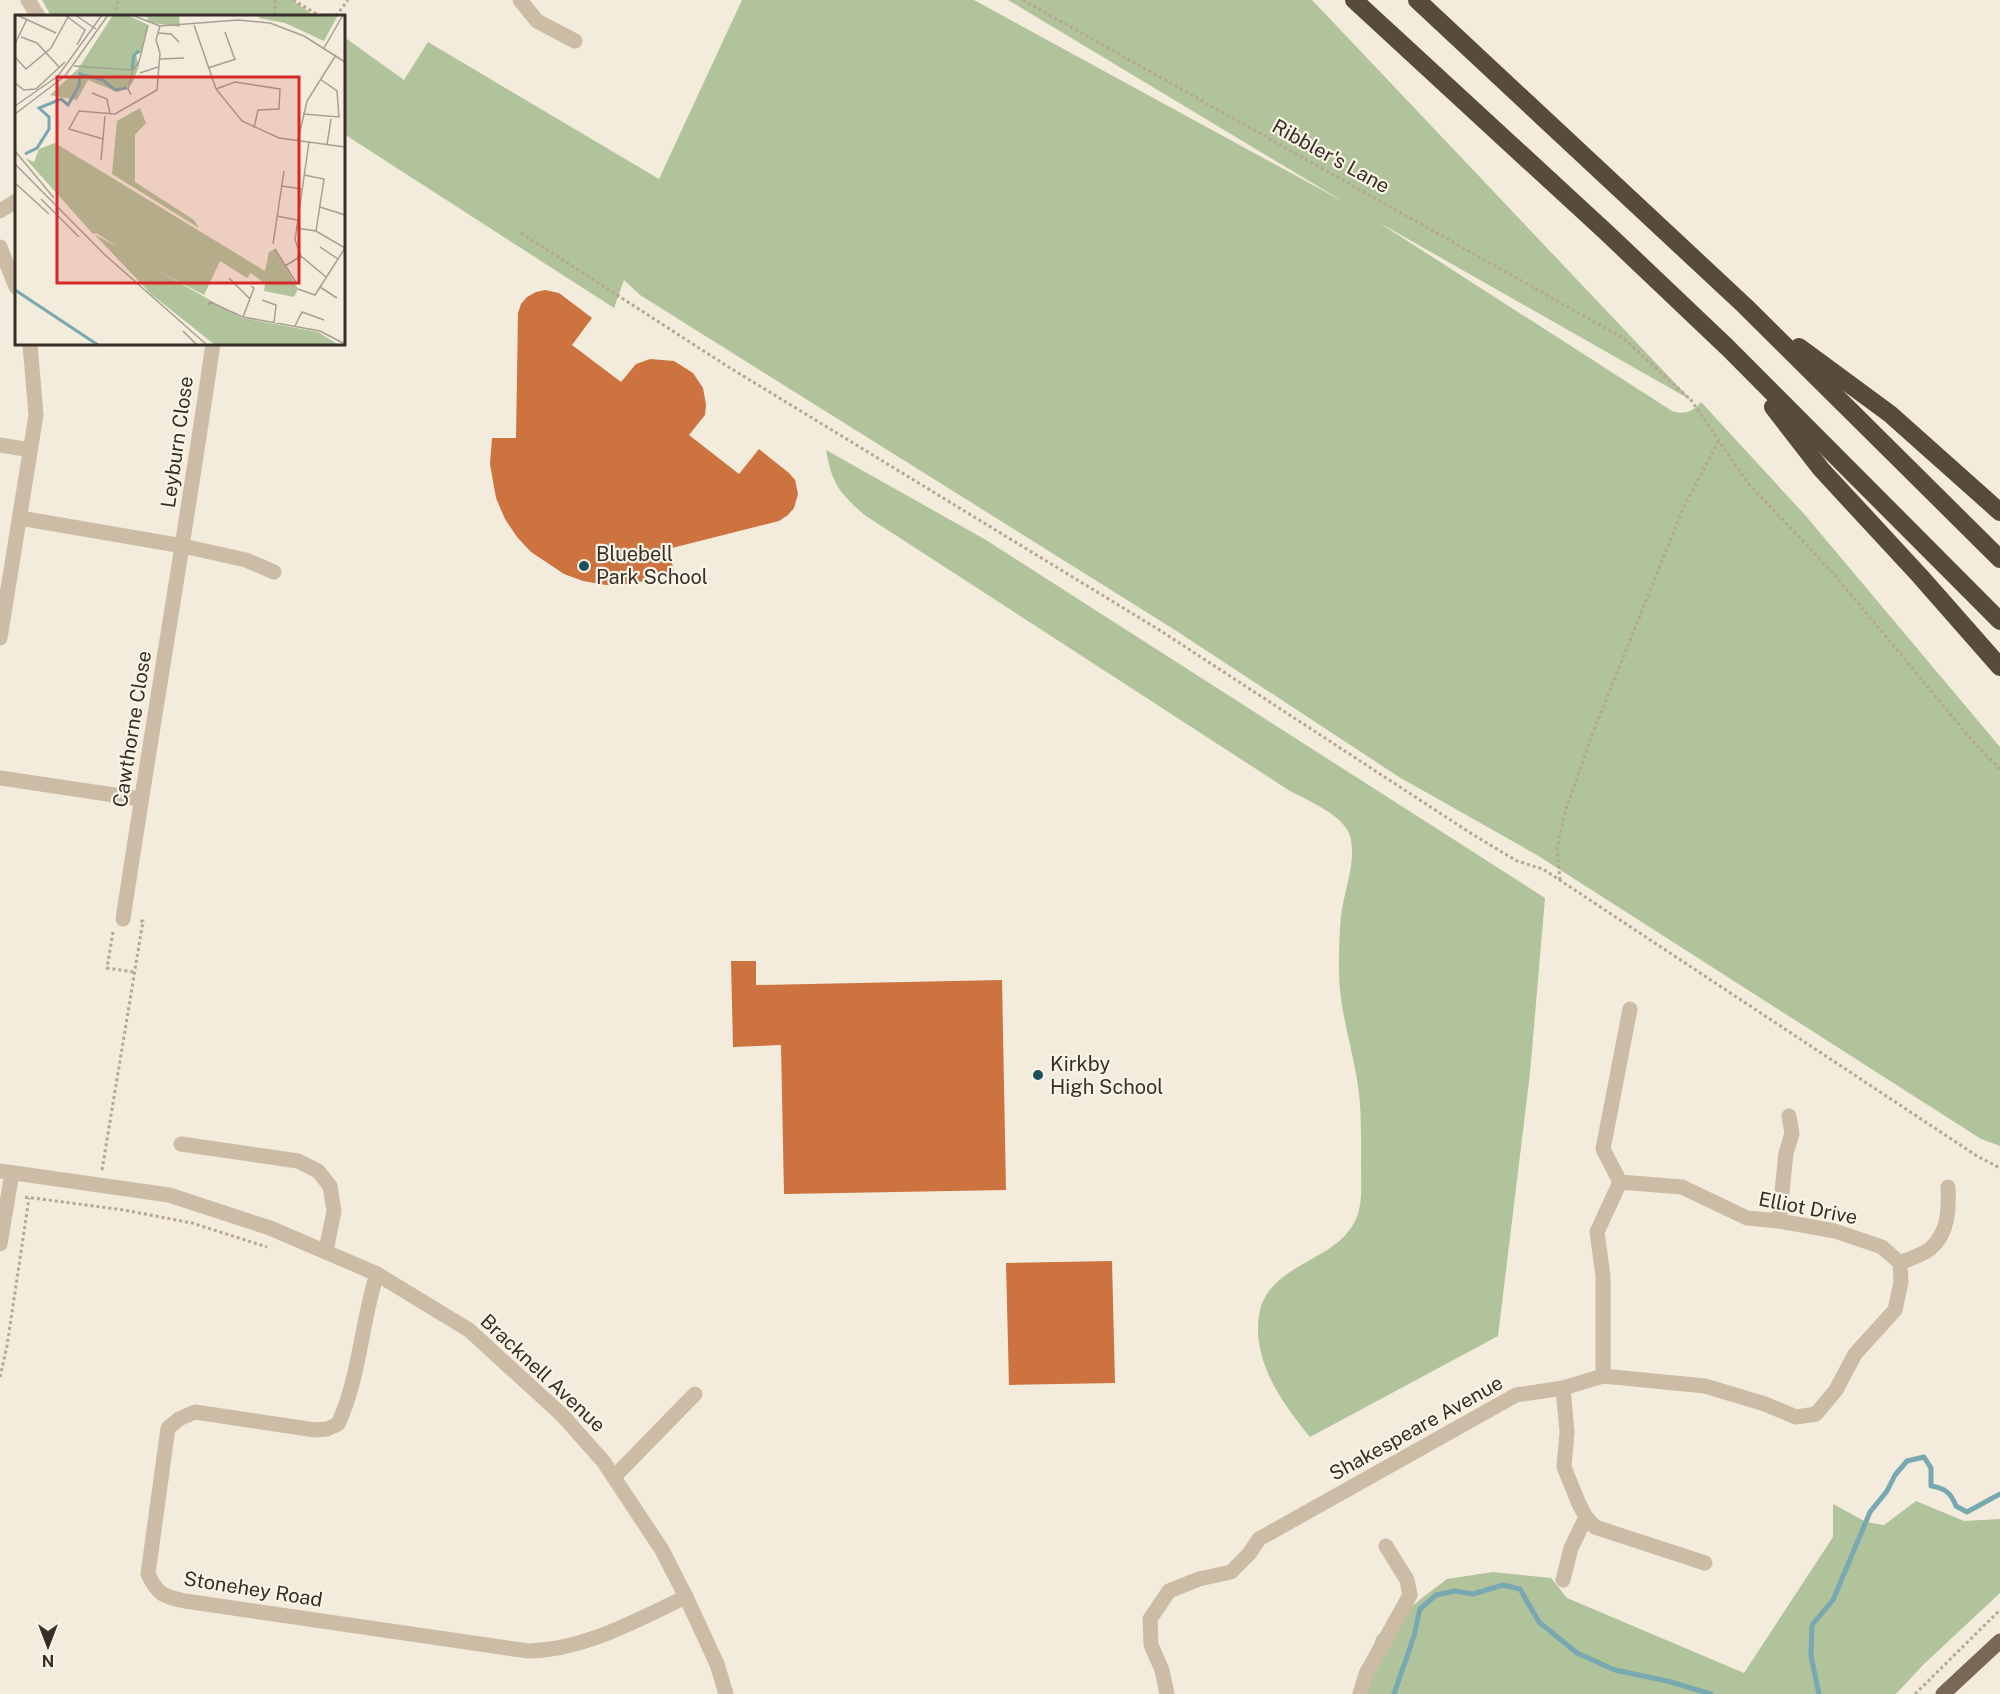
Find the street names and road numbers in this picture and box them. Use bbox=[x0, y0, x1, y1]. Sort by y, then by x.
street label: Ribbler's Lane bbox=[1268, 114, 1394, 198]
street label: Leyburn Close bbox=[156, 375, 198, 509]
street label: Cawthorne Close bbox=[108, 649, 156, 809]
street label: Elliot Drive bbox=[1757, 1187, 1859, 1229]
street label: Bracknell Avenue bbox=[476, 1309, 610, 1437]
street label: Shakespeare Avenue bbox=[1325, 1370, 1507, 1486]
street label: Stonehey Road bbox=[182, 1566, 324, 1612]

